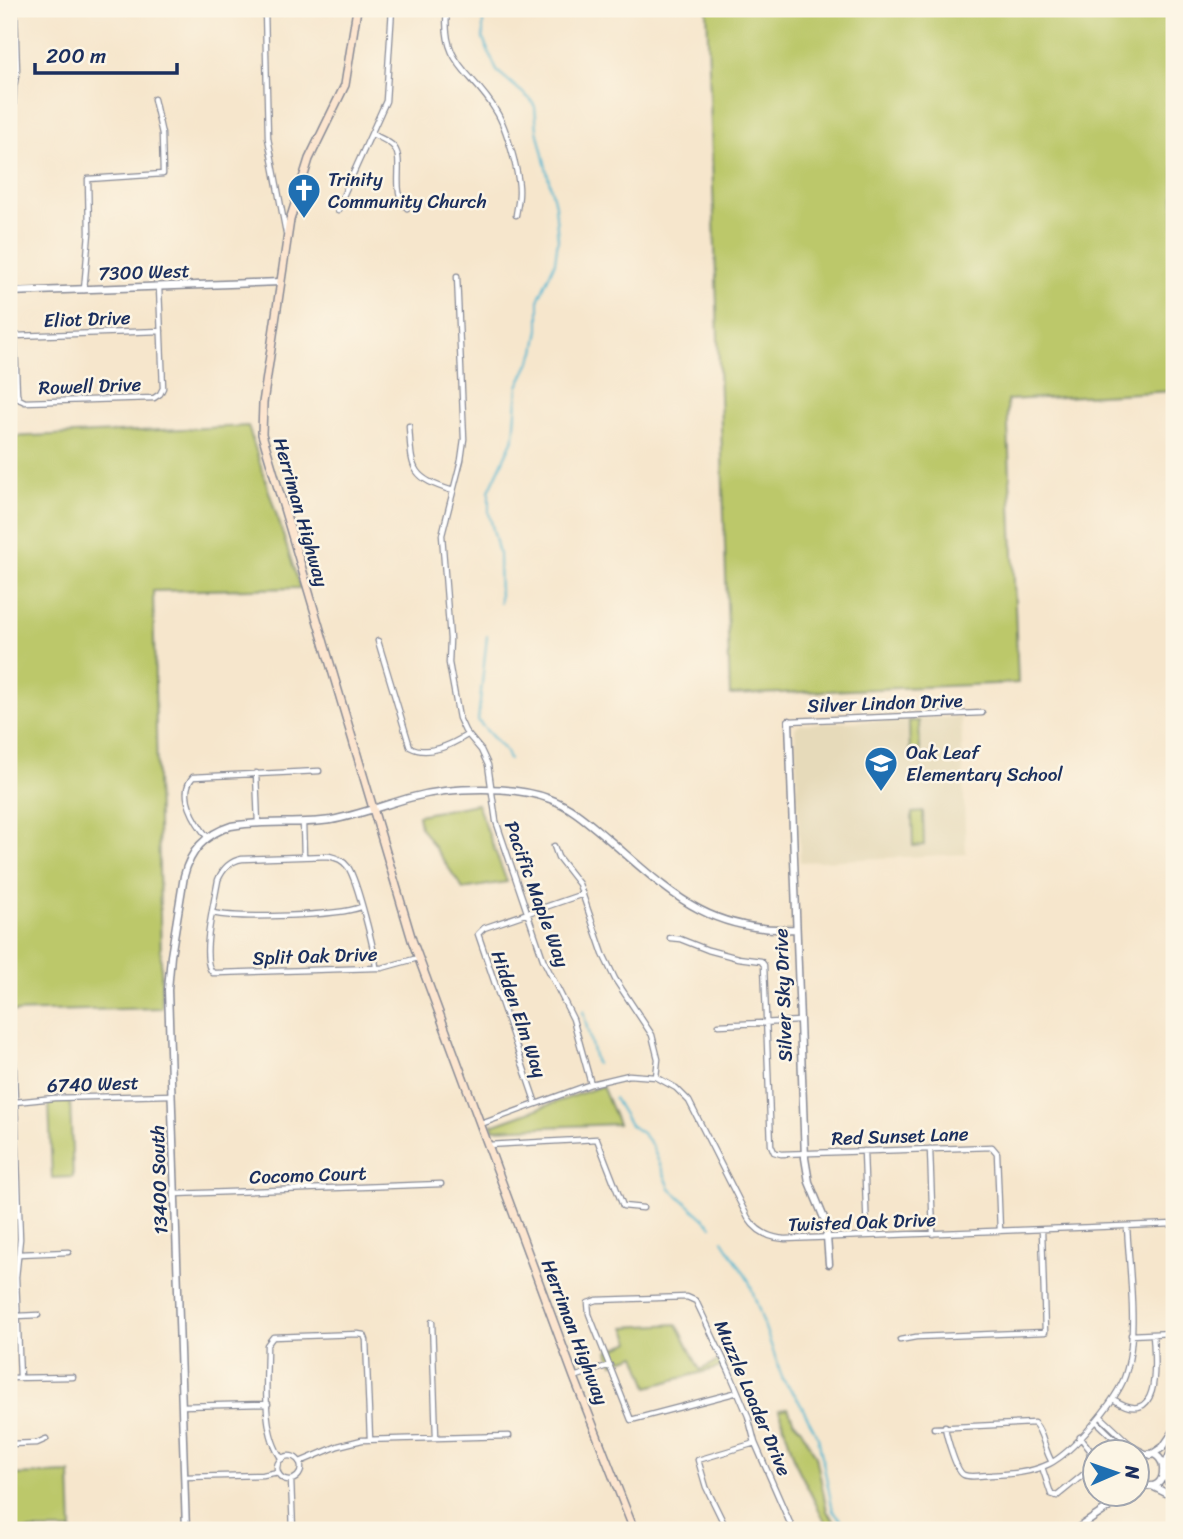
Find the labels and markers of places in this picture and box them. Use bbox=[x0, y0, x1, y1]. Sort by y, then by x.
place label: Trinity Community Church bbox=[328, 163, 487, 218]
church icon: Trinity Community Church bbox=[285, 171, 323, 220]
place label: Oak Leaf Elementary School bbox=[906, 736, 1063, 791]
school or university icon: Oak Leaf Elementary School bbox=[862, 744, 900, 793]

